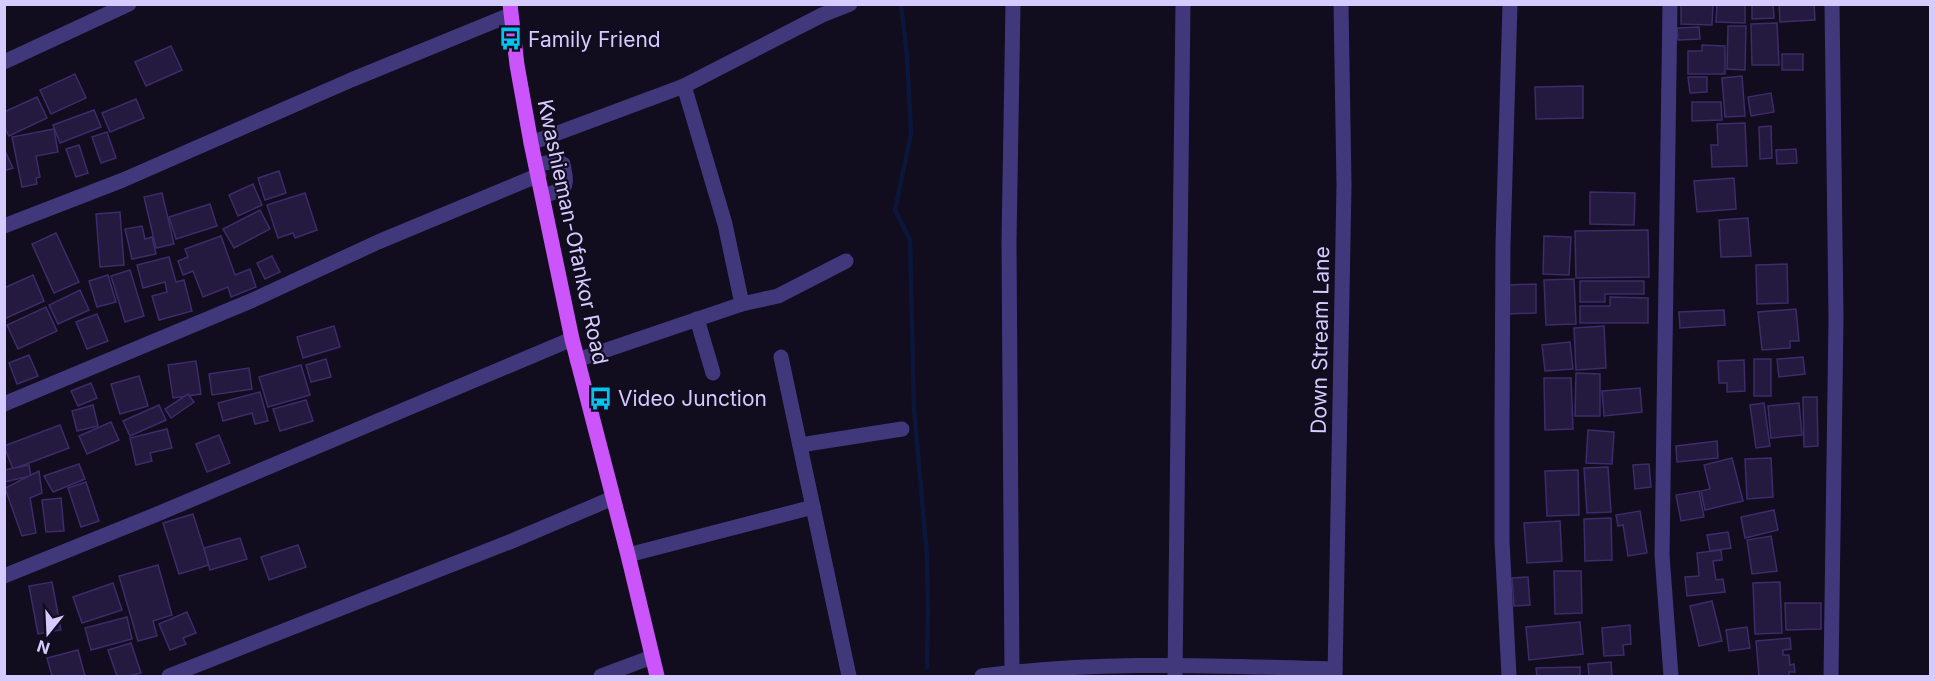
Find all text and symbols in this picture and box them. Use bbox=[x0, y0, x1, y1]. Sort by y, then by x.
bus stop icon: Family Friend bbox=[497, 26, 523, 52]
place label: Family Friend bbox=[528, 27, 661, 52]
street label: Kwashieman-Ofankor Road bbox=[533, 97, 613, 367]
street label: Down Stream Lane bbox=[1306, 246, 1334, 434]
bus stop icon: Video Junction bbox=[587, 385, 613, 411]
place label: Video Junction bbox=[618, 386, 767, 411]
north arrow bbox=[18, 603, 78, 663]
text: N bbox=[34, 636, 52, 659]

